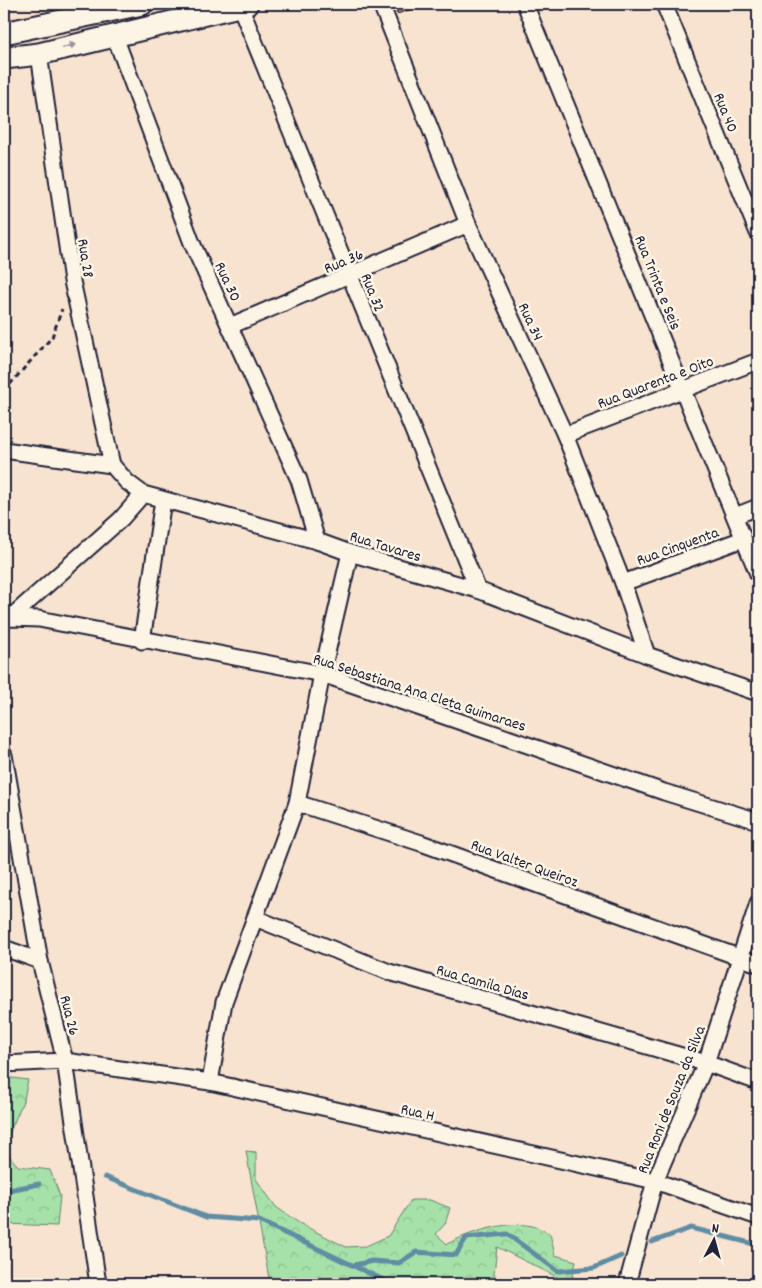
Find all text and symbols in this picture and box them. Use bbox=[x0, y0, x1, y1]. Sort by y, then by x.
one-way arrow bbox=[61, 42, 76, 50]
street label: Rua 40 bbox=[706, 90, 743, 136]
street label: Rua Trinta e Seis bbox=[627, 232, 686, 334]
street label: Rua 28 bbox=[70, 237, 99, 280]
street label: Rua 36 bbox=[321, 244, 367, 281]
street label: Rua 30 bbox=[208, 258, 246, 306]
street label: Rua 32 bbox=[354, 270, 390, 316]
street label: Rua 34 bbox=[511, 299, 549, 345]
street label: Rua Quarenta e Oito bbox=[594, 351, 717, 416]
street label: Rua Cinquenta bbox=[634, 522, 723, 573]
street label: Rua Tavares bbox=[347, 526, 424, 569]
street label: Rua Sebastiana Ana Cleta Guimaraes bbox=[310, 648, 529, 739]
street label: Rua Valter Queiroz bbox=[467, 834, 581, 894]
street label: Rua Camila Dias bbox=[433, 959, 532, 1008]
street label: Rua 26 bbox=[52, 993, 85, 1038]
street label: Rua Roni de Souza da Silva bbox=[632, 1022, 713, 1177]
street label: Rua H bbox=[398, 1098, 437, 1128]
north arrow bbox=[690, 1216, 740, 1266]
text: N bbox=[711, 1219, 720, 1239]

